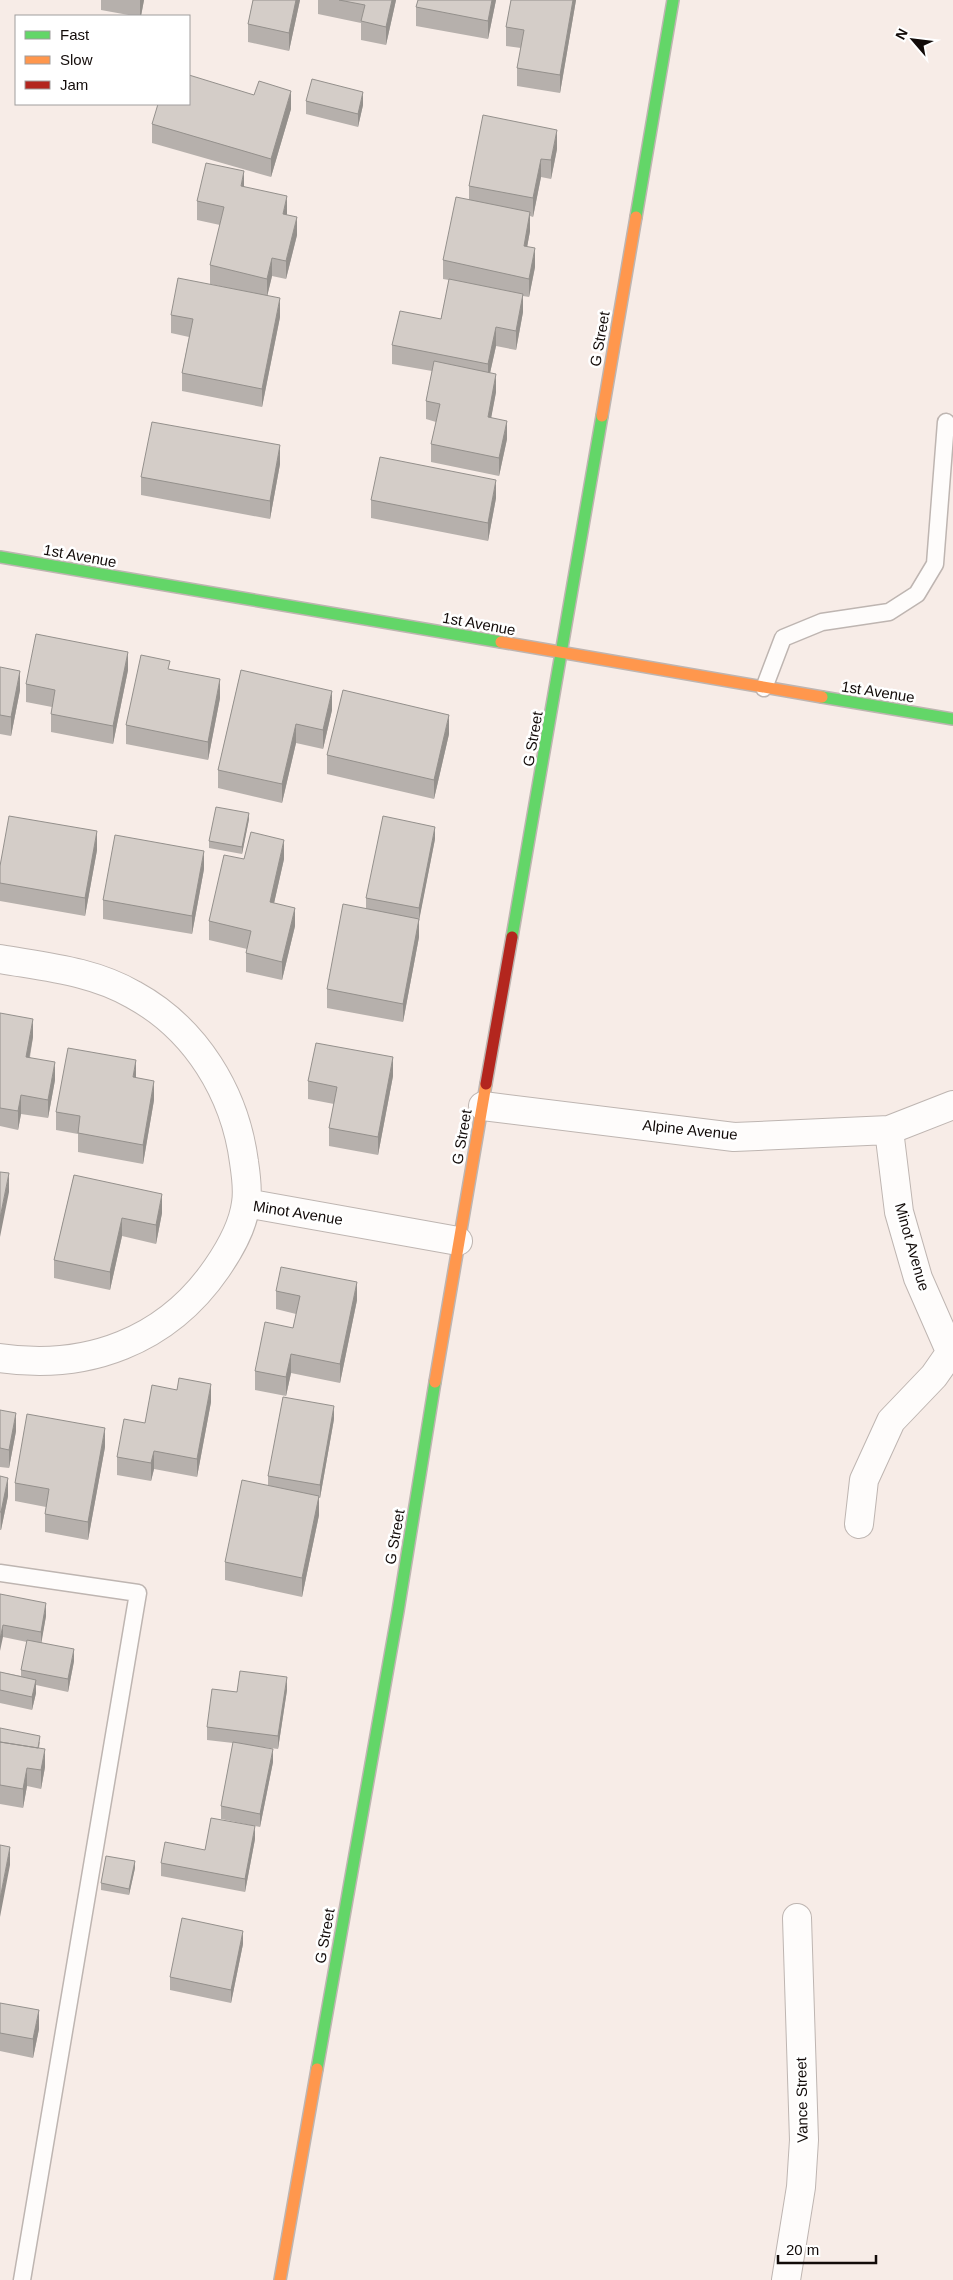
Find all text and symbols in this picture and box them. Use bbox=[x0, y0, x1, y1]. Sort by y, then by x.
legend bbox=[15, 15, 190, 105]
north arrow bbox=[888, 15, 938, 65]
text: Fast bbox=[60, 26, 90, 43]
text: N bbox=[892, 26, 911, 42]
text: Slow bbox=[60, 51, 93, 68]
text: Jam bbox=[60, 76, 88, 93]
street label: G Street bbox=[586, 309, 613, 368]
street label: 1st Avenue bbox=[42, 541, 118, 570]
street label: 1st Avenue bbox=[441, 609, 517, 638]
street label: 1st Avenue bbox=[840, 677, 916, 706]
street label: G Street bbox=[519, 709, 546, 768]
street label: G Street bbox=[448, 1107, 475, 1166]
street label: Alpine Avenue bbox=[642, 1116, 738, 1143]
street label: Minot Avenue bbox=[252, 1197, 344, 1228]
street label: Minot Avenue bbox=[892, 1201, 933, 1293]
street label: G Street bbox=[381, 1507, 408, 1566]
street label: G Street bbox=[311, 1906, 338, 1965]
street label: Vance Street bbox=[792, 2056, 811, 2143]
scale bar bbox=[778, 2232, 876, 2264]
text: 20 m bbox=[786, 2241, 819, 2258]

